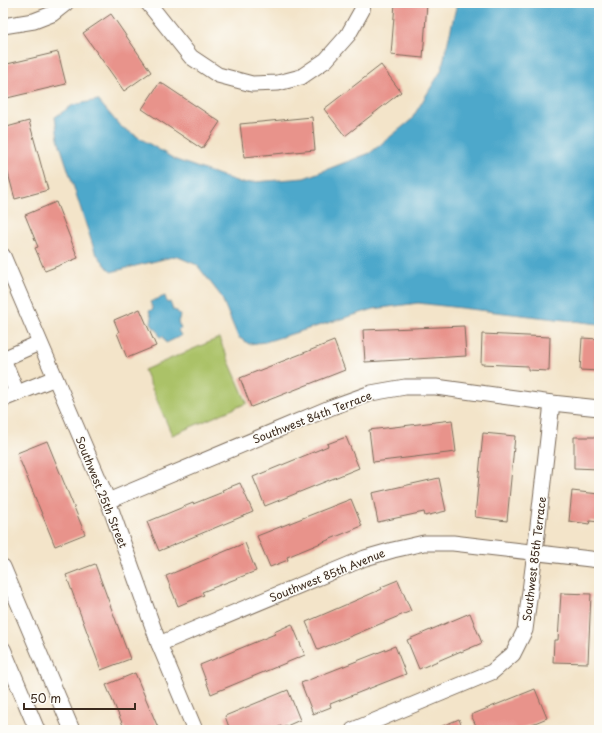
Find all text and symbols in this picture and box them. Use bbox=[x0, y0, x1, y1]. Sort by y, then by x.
street label: Southwest 84th Terrace bbox=[250, 386, 374, 448]
street label: Southwest 25th Street bbox=[72, 434, 132, 551]
street label: Southwest 85th Terrace bbox=[518, 496, 550, 622]
street label: Southwest 85th Avenue bbox=[267, 544, 387, 606]
scale bar bbox=[24, 685, 135, 711]
text: 50 m bbox=[30, 689, 61, 707]

